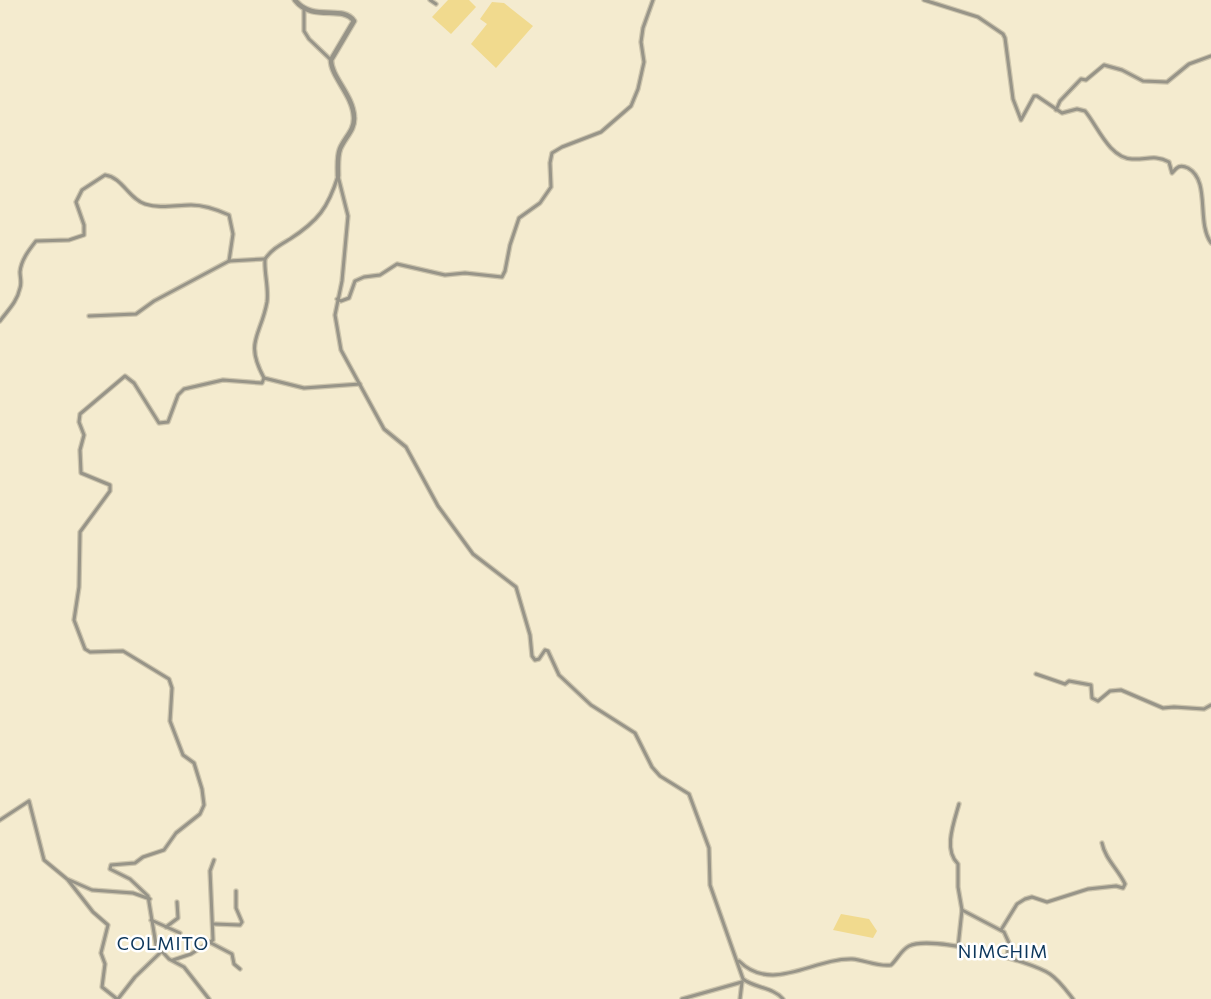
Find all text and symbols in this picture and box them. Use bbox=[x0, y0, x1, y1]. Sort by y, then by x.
district label: COLMITO bbox=[117, 932, 209, 954]
district label: NIMCHIM bbox=[958, 940, 1048, 962]

